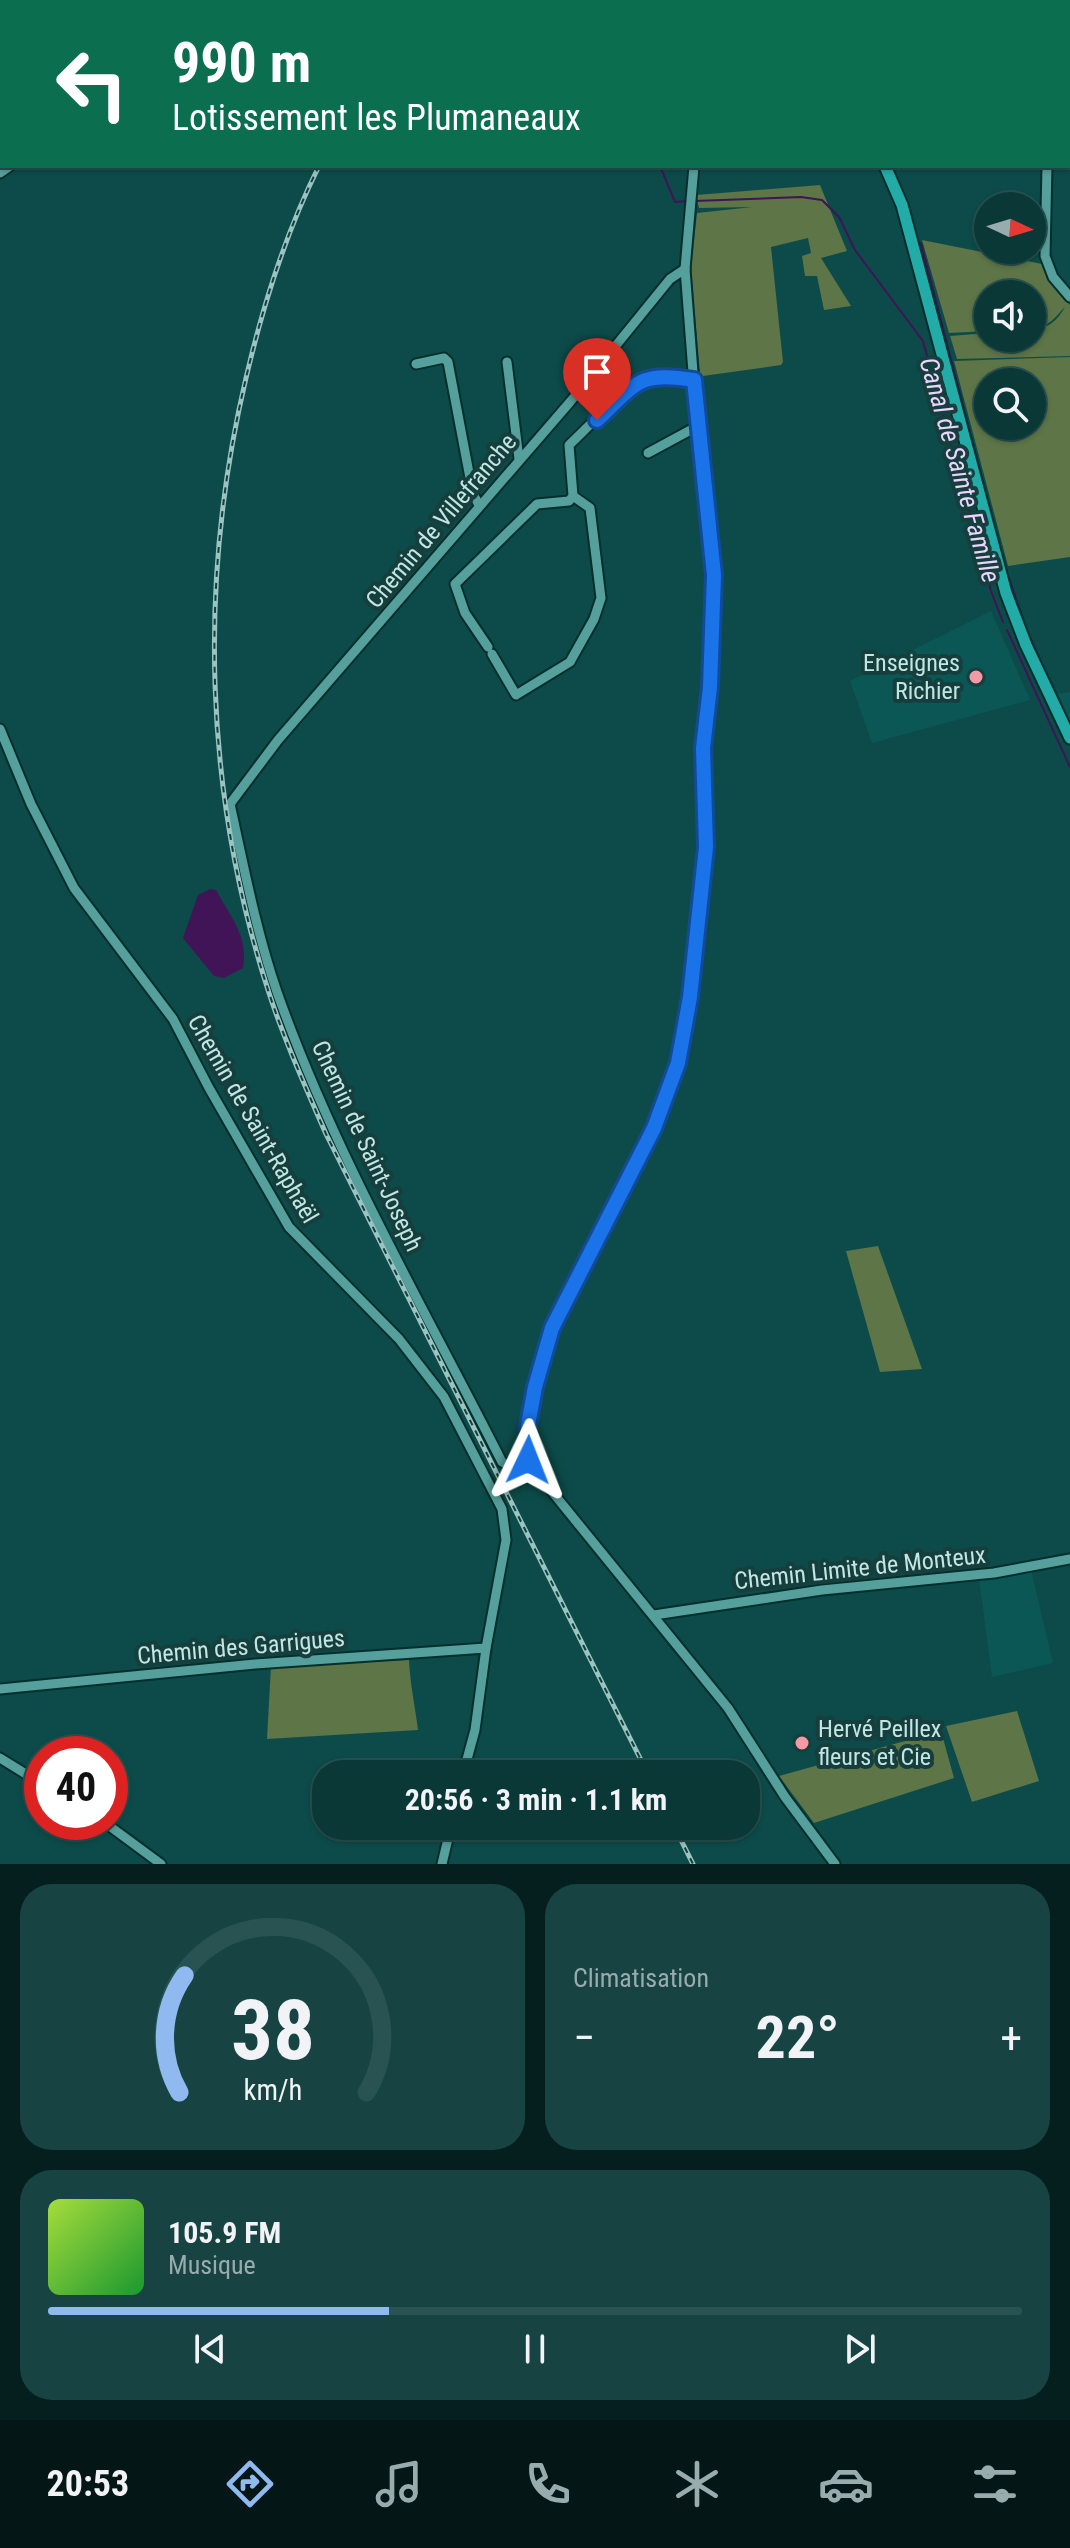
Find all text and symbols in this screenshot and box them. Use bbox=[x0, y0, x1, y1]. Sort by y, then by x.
text: 990 m bbox=[172, 30, 311, 96]
icon: left bbox=[40, 32, 144, 136]
text: Lotissement les Plumaneaux bbox=[172, 97, 581, 139]
north arrow bbox=[974, 192, 1046, 264]
map controls bbox=[974, 192, 1046, 440]
button: sound bbox=[974, 280, 1046, 352]
pin bbox=[563, 338, 631, 420]
icon: arrive bbox=[575, 350, 619, 394]
water label: Canal de Sainte Famille bbox=[913, 354, 1007, 586]
button: search bbox=[974, 368, 1046, 440]
street label: Chemin de Villefranche bbox=[360, 428, 522, 614]
place label: Enseignes Richier bbox=[863, 649, 960, 705]
marker: Enseignes Richier bbox=[967, 668, 985, 686]
street label: Chemin de Saint-Raphaël bbox=[182, 1010, 324, 1228]
street label: Chemin de Saint-Joseph bbox=[306, 1036, 428, 1256]
position arrow bbox=[486, 1418, 570, 1502]
street label: Chemin Limite de Monteux bbox=[733, 1541, 987, 1595]
street label: Chemin des Garrigues bbox=[136, 1624, 346, 1670]
place label: Hervé Peillex fleurs et Cie bbox=[818, 1715, 941, 1771]
marker: Hervé Peillex fleurs et Cie bbox=[793, 1734, 811, 1752]
speed limit sign: 40 bbox=[24, 1736, 128, 1840]
text: 20:56 · 3 min · 1.1 km bbox=[405, 1782, 667, 1817]
text: Climatisation bbox=[573, 1963, 709, 1993]
text: 38 bbox=[230, 1982, 315, 2079]
text: 22° bbox=[756, 2002, 840, 2073]
text: − bbox=[573, 2012, 595, 2064]
text: + bbox=[1000, 2012, 1022, 2064]
text: km/h bbox=[243, 2073, 302, 2107]
text: 105.9 FM bbox=[168, 2215, 281, 2250]
text: Musique bbox=[168, 2250, 256, 2280]
icon: previous bbox=[188, 2327, 232, 2371]
icon: pause bbox=[513, 2327, 557, 2371]
icon: next bbox=[838, 2327, 882, 2371]
icon: directions bbox=[222, 2456, 278, 2512]
icon: music bbox=[371, 2456, 427, 2512]
icon: phone bbox=[520, 2456, 576, 2512]
icon: climate bbox=[669, 2456, 725, 2512]
icon: car bbox=[818, 2456, 874, 2512]
icon: filters bbox=[967, 2456, 1023, 2512]
text: 20:53 bbox=[47, 2463, 129, 2505]

